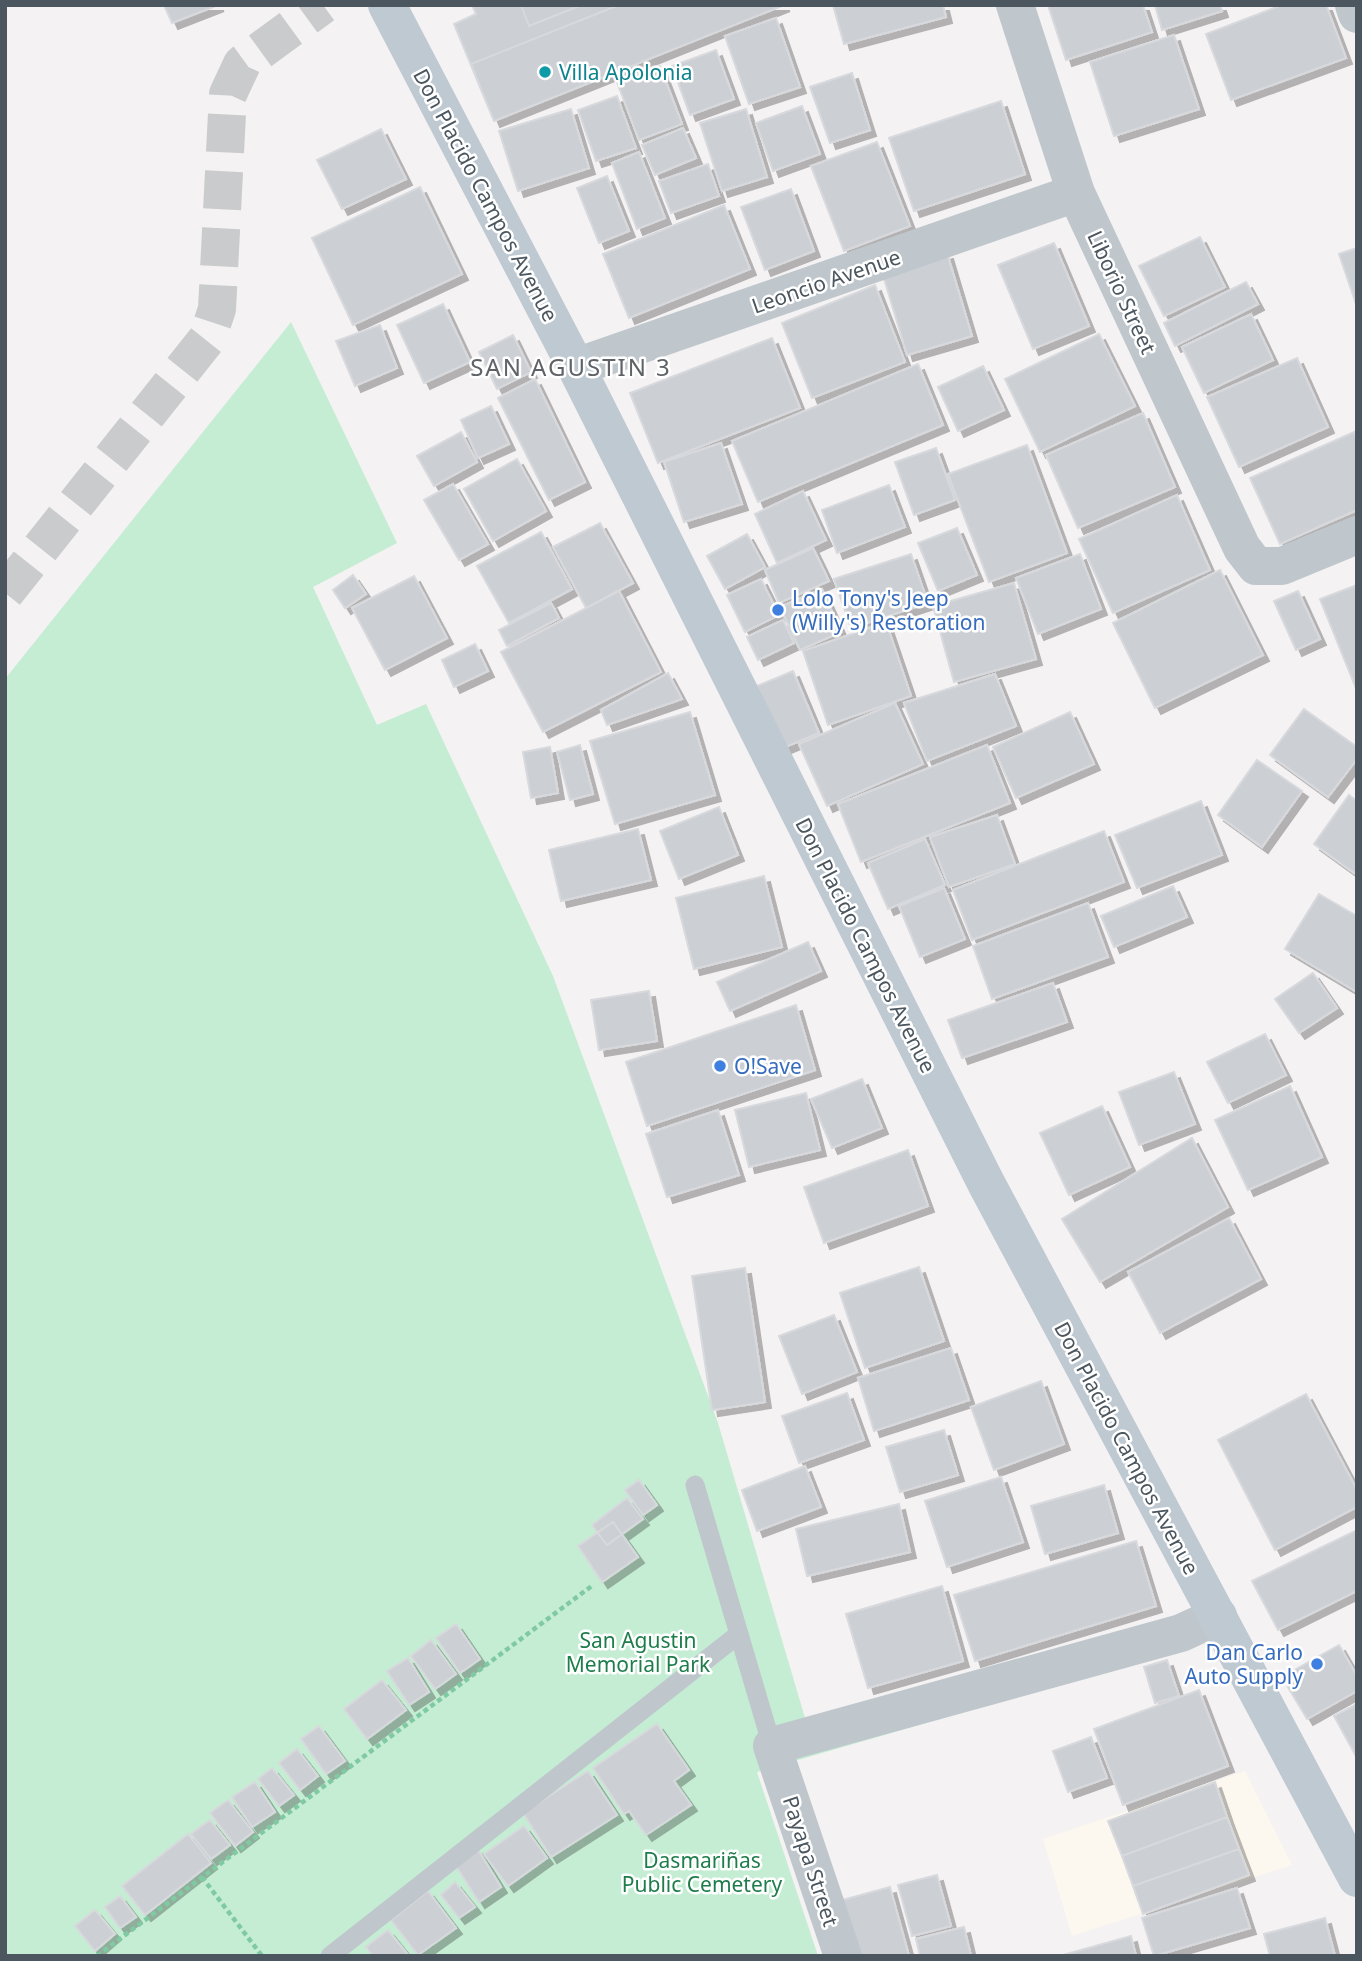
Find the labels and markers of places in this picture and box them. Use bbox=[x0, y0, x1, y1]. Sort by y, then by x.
place label: Villa Apolonia bbox=[559, 58, 692, 86]
marker: Villa Apolonia bbox=[537, 64, 553, 80]
place label: Lolo Tony's Jeep (Willy's) Restoration bbox=[792, 584, 986, 636]
marker: Lolo Tony's Jeep (Willy's) Restoration bbox=[770, 602, 786, 618]
place label: O!Save bbox=[734, 1052, 802, 1080]
marker: O!Save bbox=[712, 1058, 728, 1074]
place label: Dan Carlo Auto Supply bbox=[1184, 1638, 1303, 1690]
marker: Dan Carlo Auto Supply bbox=[1309, 1656, 1325, 1672]

